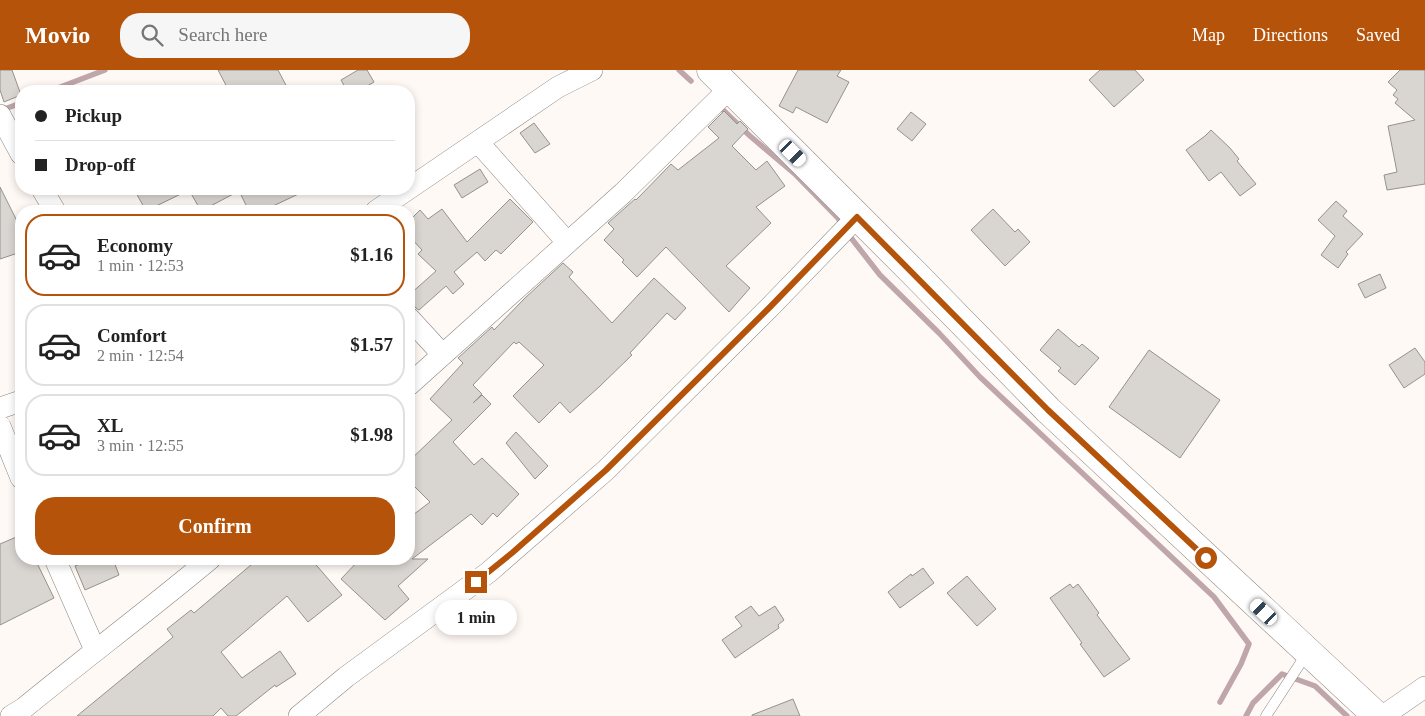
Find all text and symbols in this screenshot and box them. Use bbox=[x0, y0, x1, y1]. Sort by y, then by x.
search box bbox=[120, 13, 470, 58]
icon: search bbox=[138, 21, 166, 49]
text: Movio bbox=[25, 22, 90, 48]
text: Search here bbox=[178, 24, 267, 45]
text: Map bbox=[1192, 25, 1225, 45]
text: Directions bbox=[1253, 25, 1328, 45]
text: Saved bbox=[1356, 25, 1400, 45]
text: Pickup bbox=[65, 105, 122, 126]
car bbox=[777, 137, 808, 169]
text: Drop-off bbox=[65, 154, 135, 175]
icon: car bbox=[37, 233, 82, 278]
text: Economy bbox=[97, 235, 173, 256]
text: $1.16 bbox=[350, 244, 393, 265]
text: 1 min · 12:53 bbox=[97, 257, 184, 274]
icon: car bbox=[37, 323, 82, 368]
text: Comfort bbox=[97, 325, 167, 346]
text: $1.57 bbox=[350, 334, 393, 355]
text: 2 min · 12:54 bbox=[97, 347, 184, 364]
icon: car bbox=[37, 413, 82, 458]
text: XL bbox=[97, 415, 123, 436]
text: $1.98 bbox=[350, 424, 393, 445]
text: 3 min · 12:55 bbox=[97, 437, 184, 454]
button: Confirm bbox=[35, 497, 395, 555]
route start bbox=[1195, 547, 1217, 569]
route end bbox=[465, 571, 487, 593]
car bbox=[1247, 596, 1280, 628]
callout: 1 min bbox=[435, 600, 517, 634]
text: 1 min bbox=[457, 609, 495, 626]

